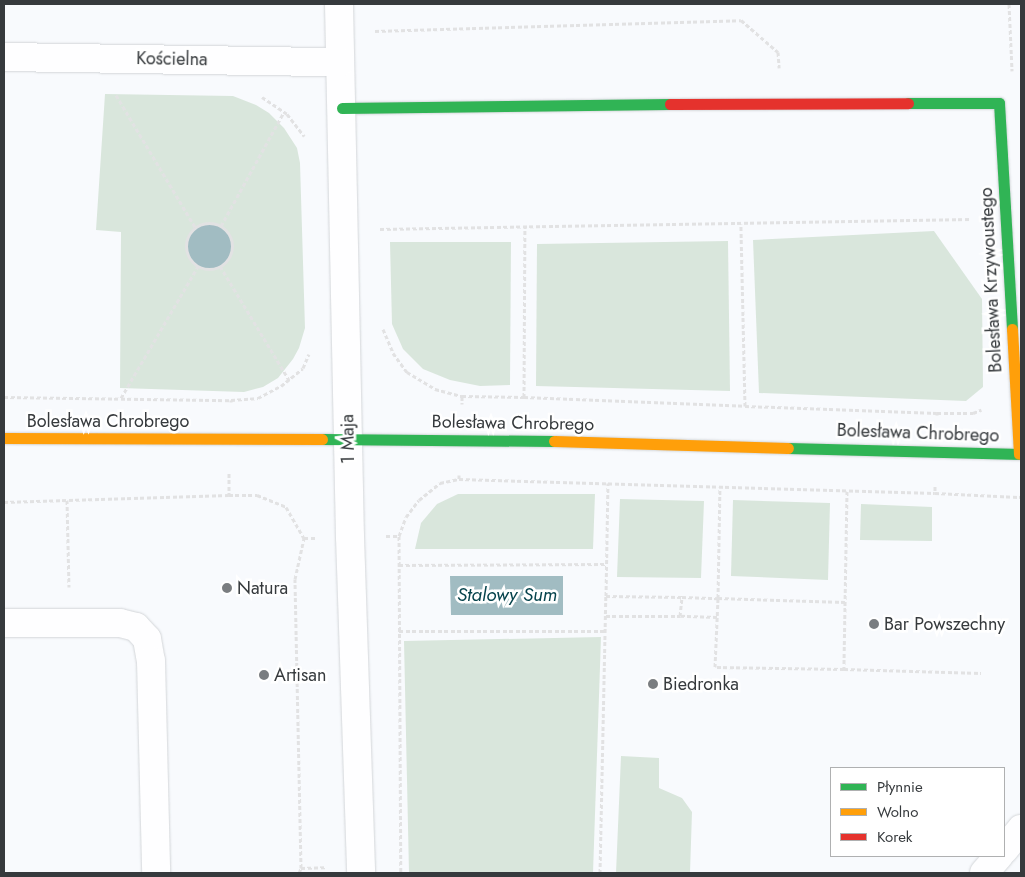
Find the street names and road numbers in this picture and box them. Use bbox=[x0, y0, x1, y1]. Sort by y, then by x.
street label: Kościelna bbox=[136, 48, 208, 70]
street label: Bolesława Krzywoustego bbox=[975, 187, 1007, 373]
street label: Bolesława Chrobrego bbox=[27, 410, 189, 432]
street label: Bolesława Chrobrego bbox=[432, 411, 594, 435]
street label: 1 Maja bbox=[337, 414, 359, 464]
street label: Bolesława Chrobrego bbox=[836, 419, 1000, 447]

